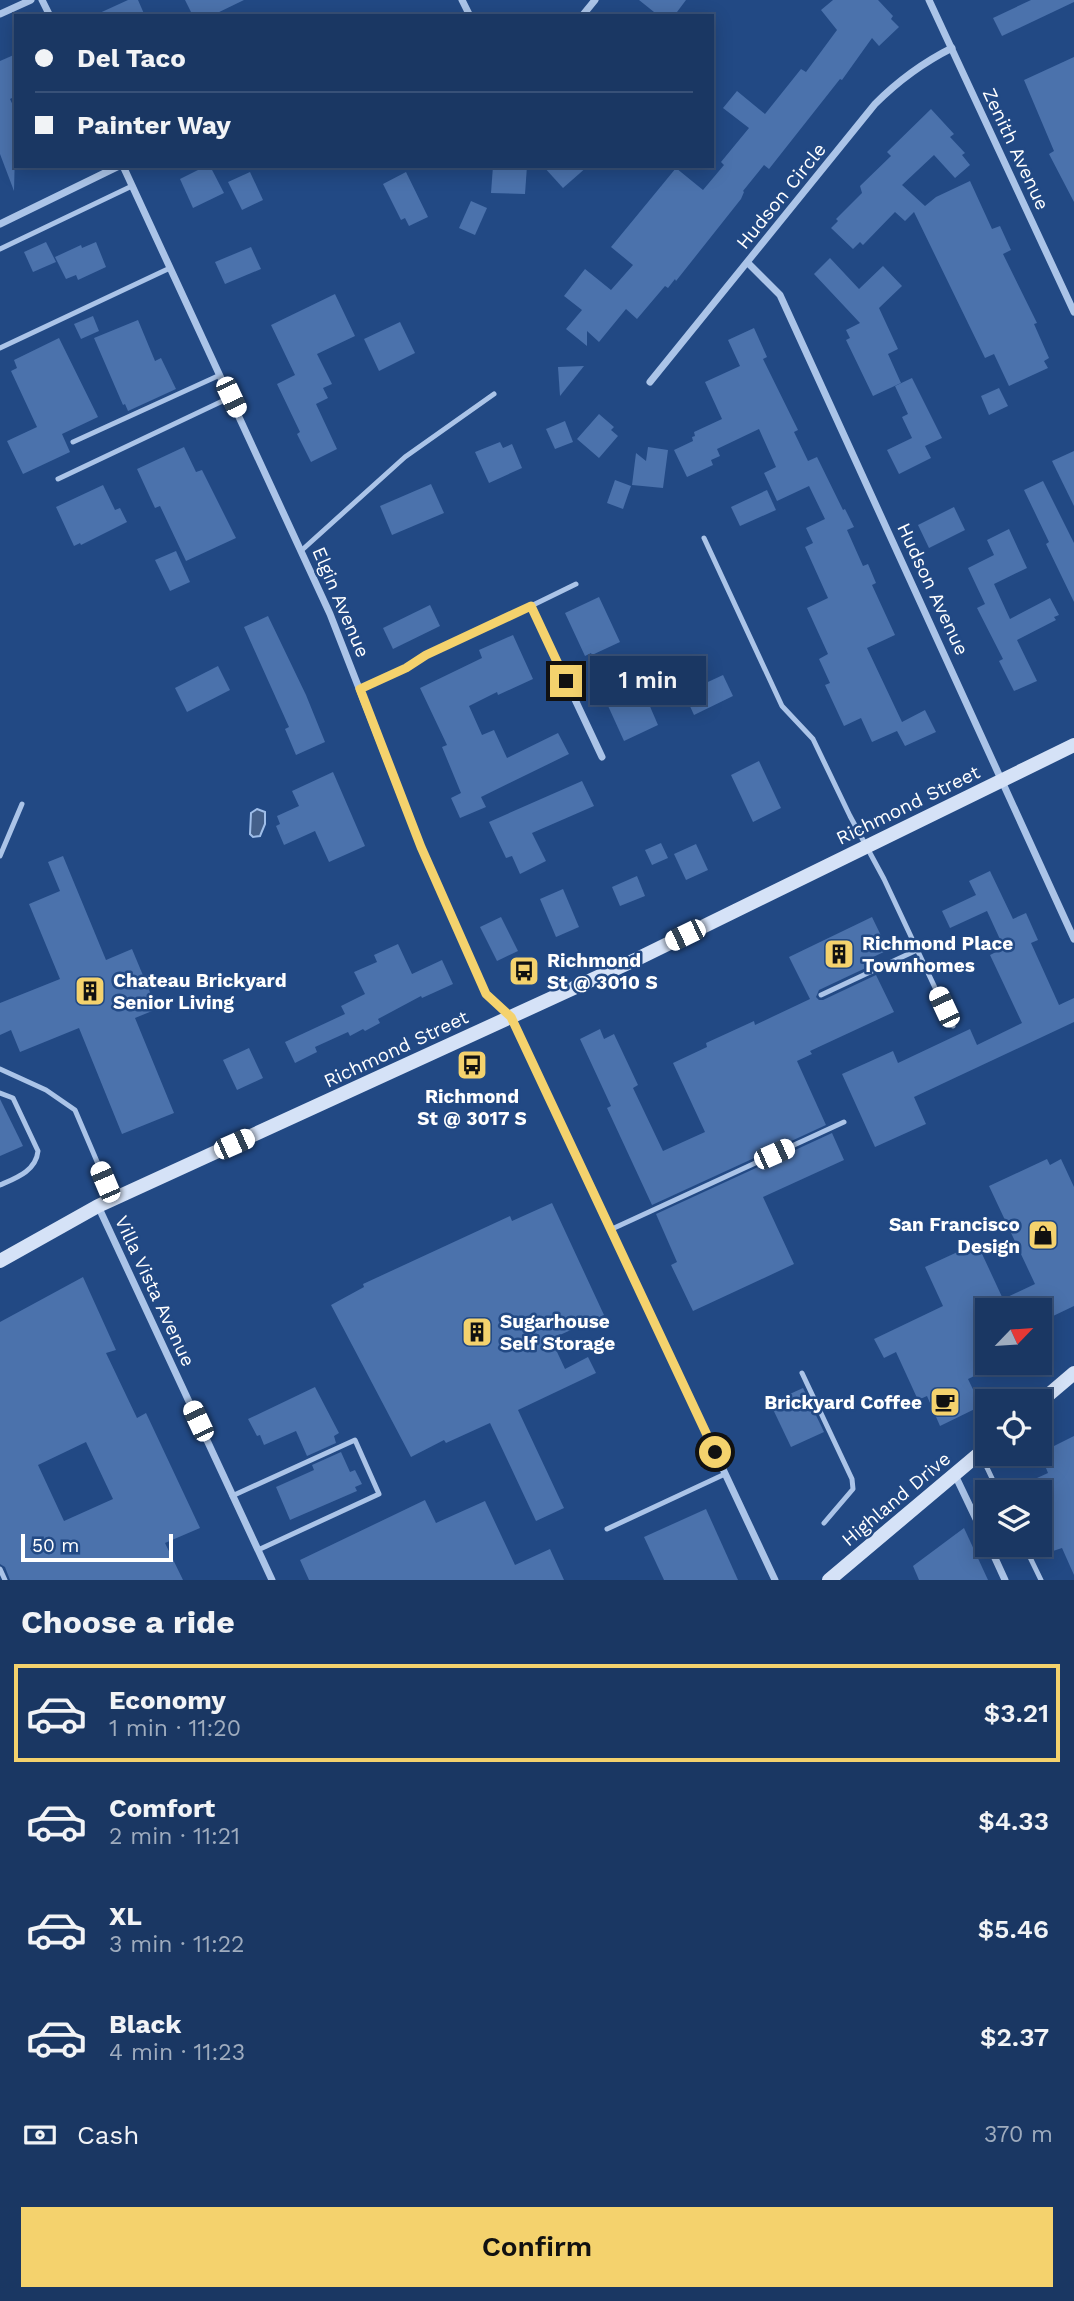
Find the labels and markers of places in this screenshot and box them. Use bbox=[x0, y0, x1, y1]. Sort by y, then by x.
place label: Richmond Place Townhomes bbox=[862, 932, 1013, 977]
building icon: Richmond Place Townhomes bbox=[822, 937, 856, 971]
place label: Richmond St @ 3010 S bbox=[547, 949, 658, 994]
bus stop icon: Richmond St @ 3010 S bbox=[507, 954, 541, 988]
place label: Chateau Brickyard Senior Living bbox=[113, 969, 287, 1014]
building icon: Chateau Brickyard Senior Living bbox=[73, 974, 107, 1008]
bus stop icon: Richmond St @ 3017 S bbox=[455, 1048, 489, 1082]
place label: Richmond St @ 3017 S bbox=[417, 1085, 527, 1130]
place label: San Francisco Design bbox=[889, 1213, 1020, 1258]
shop icon: San Francisco Design bbox=[1026, 1218, 1060, 1252]
place label: Sugarhouse Self Storage bbox=[500, 1310, 615, 1355]
building icon: Sugarhouse Self Storage bbox=[460, 1315, 494, 1349]
cafe icon: Brickyard Coffee bbox=[928, 1385, 962, 1419]
place label: Brickyard Coffee bbox=[764, 1391, 922, 1414]

